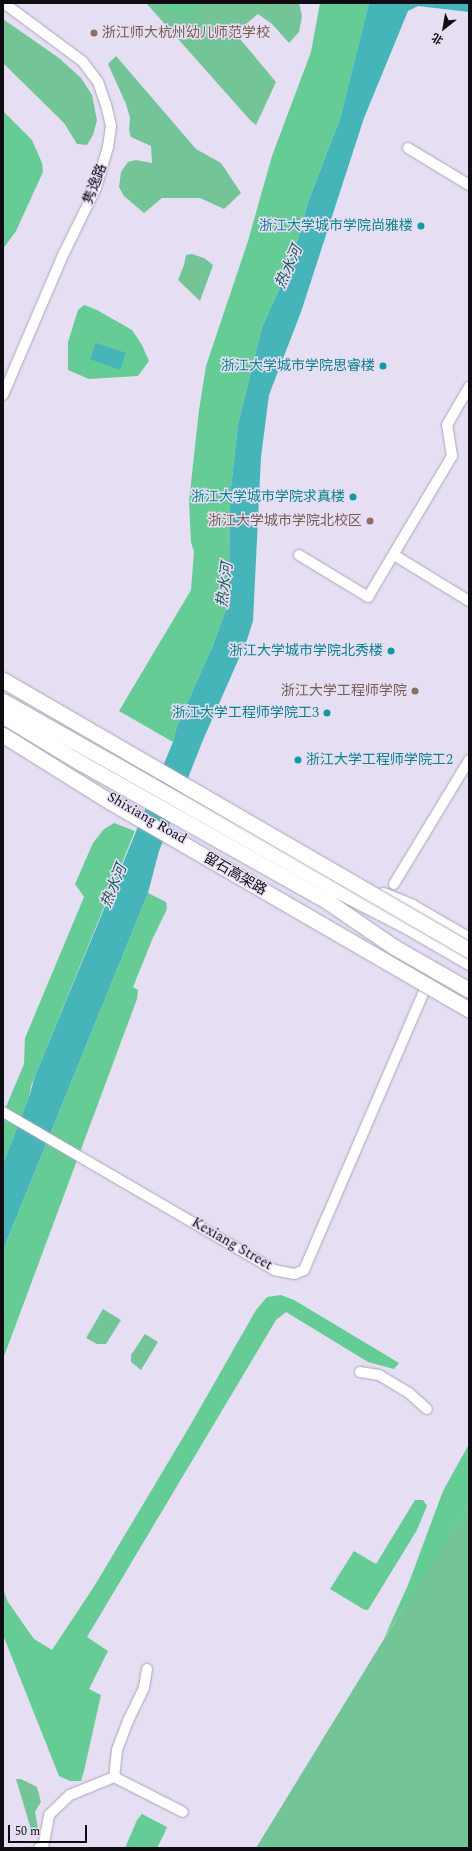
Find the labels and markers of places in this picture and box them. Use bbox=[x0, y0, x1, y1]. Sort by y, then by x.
place label: 浙江师大杭州幼儿师范学校 bbox=[102, 25, 270, 41]
marker: 浙江师大杭州幼儿师范学校 bbox=[89, 28, 99, 38]
place label: 浙江大学城市学院尚雅楼 bbox=[259, 218, 413, 234]
marker: 浙江大学城市学院尚雅楼 bbox=[416, 221, 426, 231]
place label: 浙江大学城市学院思睿楼 bbox=[221, 358, 375, 374]
marker: 浙江大学城市学院思睿楼 bbox=[378, 361, 388, 371]
place label: 浙江大学城市学院求真楼 bbox=[191, 489, 345, 505]
marker: 浙江大学城市学院求真楼 bbox=[348, 492, 358, 502]
place label: 浙江大学城市学院北校区 bbox=[208, 513, 362, 529]
marker: 浙江大学城市学院北校区 bbox=[365, 516, 375, 526]
place label: 浙江大学城市学院北秀楼 bbox=[229, 643, 383, 659]
marker: 浙江大学城市学院北秀楼 bbox=[386, 646, 396, 656]
place label: 浙江大学工程师学院 bbox=[281, 683, 407, 699]
marker: 浙江大学工程师学院 bbox=[410, 686, 420, 696]
place label: 浙江大学工程师学院工3 bbox=[172, 705, 319, 721]
marker: 浙江大学工程师学院工3 bbox=[322, 708, 332, 718]
place label: 浙江大学工程师学院工2 bbox=[306, 752, 453, 768]
marker: 浙江大学工程师学院工2 bbox=[293, 755, 303, 765]

